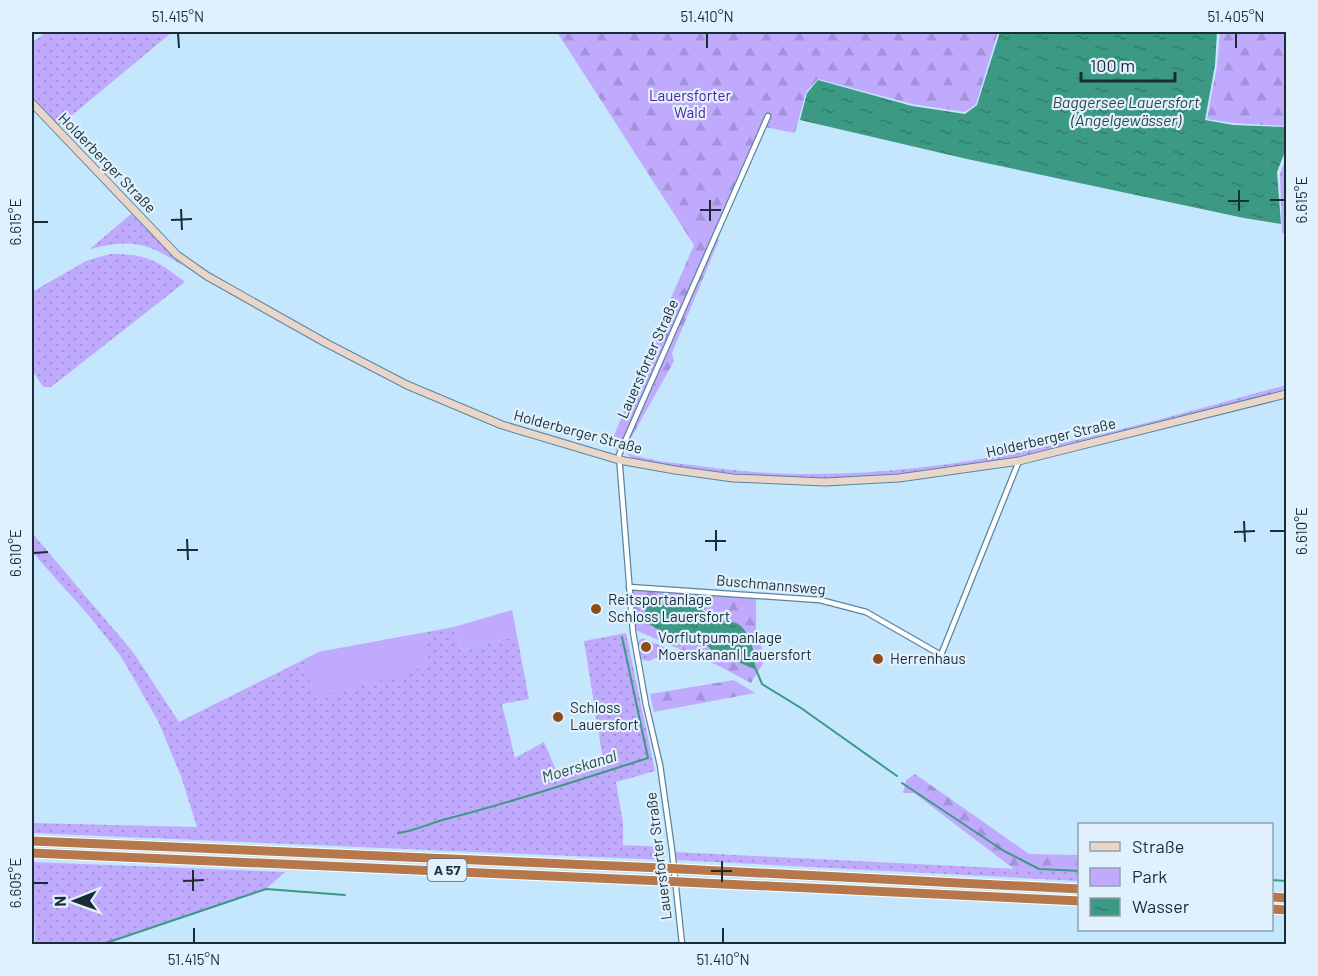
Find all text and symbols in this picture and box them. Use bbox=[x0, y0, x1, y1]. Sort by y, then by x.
text: 51.415°N bbox=[152, 7, 204, 25]
text: 51.410°N bbox=[680, 7, 734, 25]
text: 51.405°N bbox=[1207, 7, 1265, 25]
scale bar bbox=[1081, 45, 1176, 83]
text: 100 m bbox=[1090, 54, 1135, 76]
park label: Lauersforter Wald bbox=[649, 86, 732, 121]
water label: Baggersee Lauersfort (Angelgewässer) bbox=[1052, 92, 1200, 129]
street label: Holderberger Straße bbox=[55, 108, 160, 216]
text: 6.615°E bbox=[1292, 176, 1310, 224]
text: 6.615°E bbox=[6, 198, 24, 246]
street label: Lauersforter Straße bbox=[613, 296, 681, 421]
street label: Holderberger Straße bbox=[512, 405, 645, 457]
street label: Holderberger Straße bbox=[984, 413, 1117, 461]
text: 6.610°E bbox=[1292, 507, 1310, 555]
text: 6.610°E bbox=[6, 529, 24, 577]
street label: Buschmannsweg bbox=[716, 570, 827, 598]
place label: Reitsportanlage Schloss Lauersfort bbox=[608, 590, 730, 625]
marker: Reitsportanlage Schloss Lauersfort bbox=[589, 602, 603, 616]
place label: Vorflutpumpanlage Moerskananl Lauersfort bbox=[658, 628, 812, 663]
marker: Vorflutpumpanlage Moerskananl Lauersfort bbox=[639, 640, 653, 654]
place label: Herrenhaus bbox=[890, 649, 966, 667]
marker: Herrenhaus bbox=[871, 652, 885, 666]
place label: Schloss Lauersfort bbox=[570, 698, 639, 733]
marker: Schloss Lauersfort bbox=[551, 710, 565, 724]
water label: Moerskanal bbox=[539, 745, 619, 786]
street label: Lauersforter Straße bbox=[641, 791, 675, 921]
legend bbox=[1078, 823, 1273, 931]
text: Straße bbox=[1132, 835, 1184, 857]
text: 6.605°E bbox=[6, 858, 24, 908]
road number: A 57 bbox=[428, 859, 466, 881]
text: Park bbox=[1132, 865, 1167, 887]
north arrow bbox=[45, 871, 105, 931]
text: Wasser bbox=[1132, 895, 1190, 917]
text: N bbox=[50, 896, 69, 907]
text: 51.415°N bbox=[168, 950, 220, 968]
text: 51.410°N bbox=[696, 950, 750, 968]

